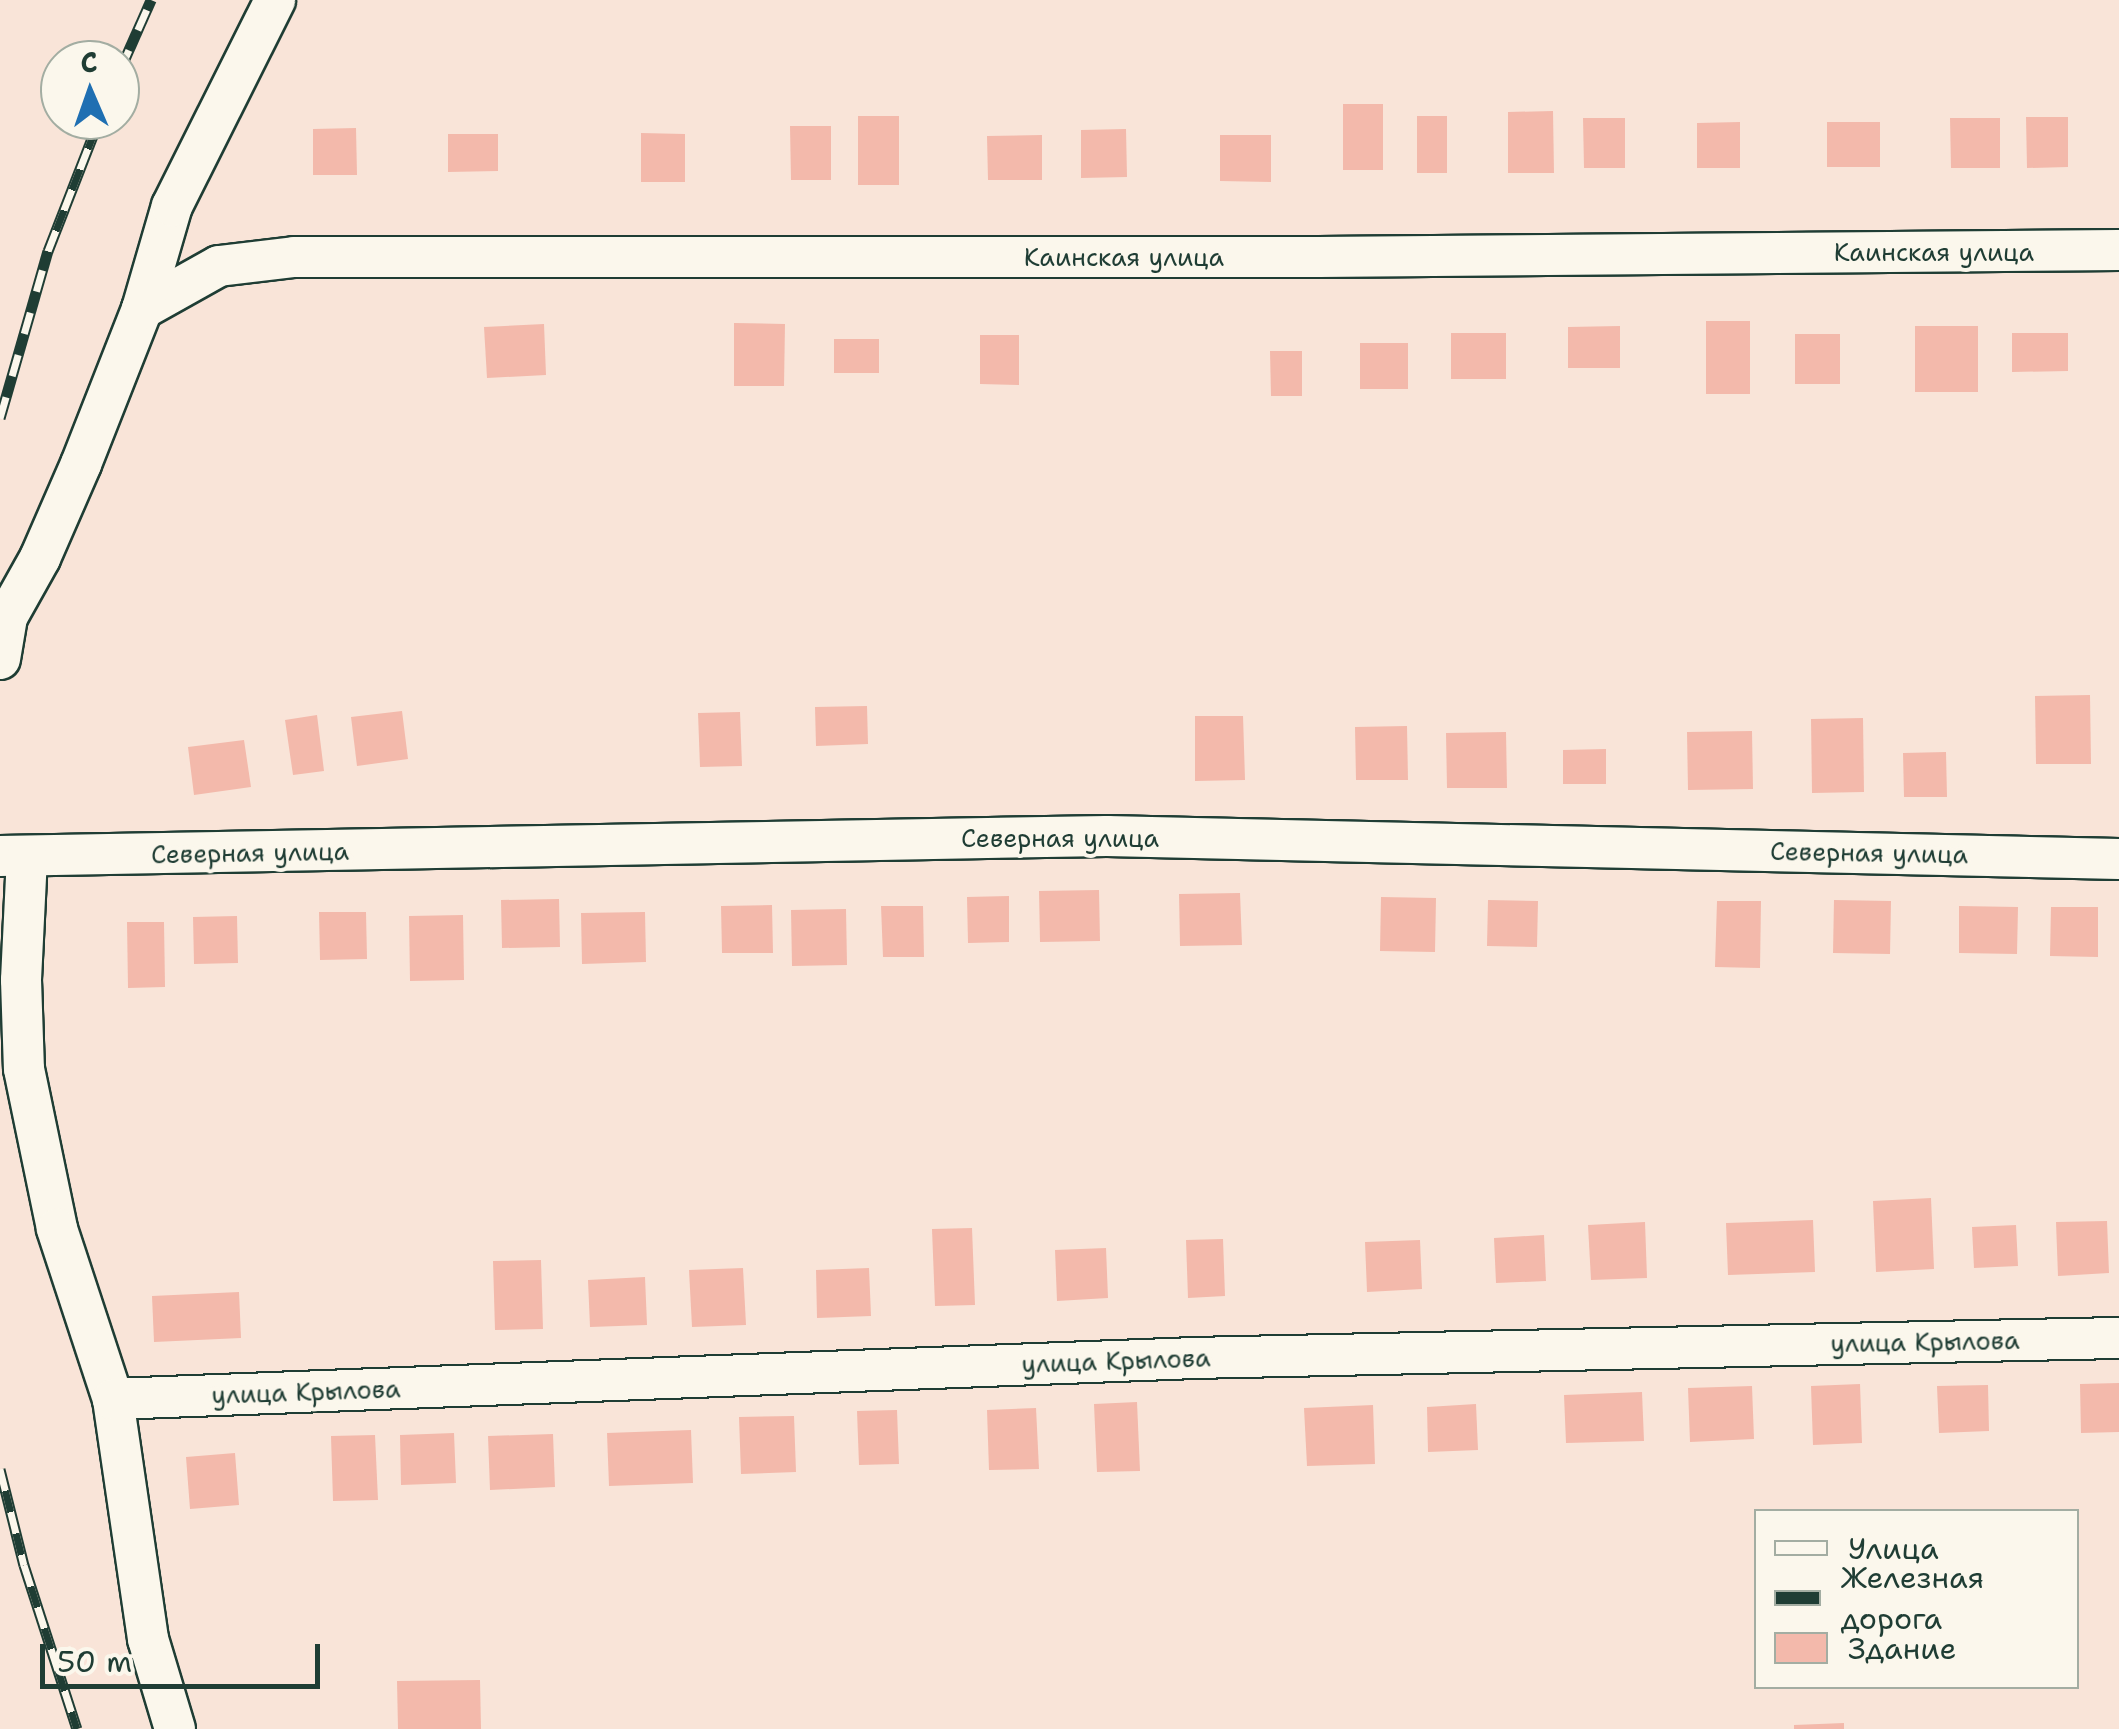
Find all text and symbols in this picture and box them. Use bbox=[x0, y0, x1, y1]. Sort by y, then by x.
north arrow bbox=[40, 40, 140, 140]
text: С bbox=[80, 43, 98, 81]
street label: Каинская улица bbox=[1834, 237, 2034, 267]
street label: Каинская улица bbox=[1024, 242, 1224, 272]
street label: Северная улица bbox=[961, 823, 1159, 853]
street label: Северная улица bbox=[151, 836, 349, 870]
street label: Северная улица bbox=[1770, 836, 1968, 870]
street label: улица Крылова bbox=[1830, 1325, 2020, 1359]
street label: улица Крылова bbox=[1021, 1343, 1211, 1379]
street label: улица Крылова bbox=[211, 1374, 401, 1410]
legend bbox=[1754, 1509, 2079, 1689]
text: Улица bbox=[1848, 1528, 1939, 1569]
text: Железная дорога bbox=[1841, 1557, 1984, 1639]
scale bar bbox=[45, 1624, 325, 1686]
text: Здание bbox=[1848, 1628, 1957, 1669]
text: 50 m bbox=[57, 1641, 132, 1682]

